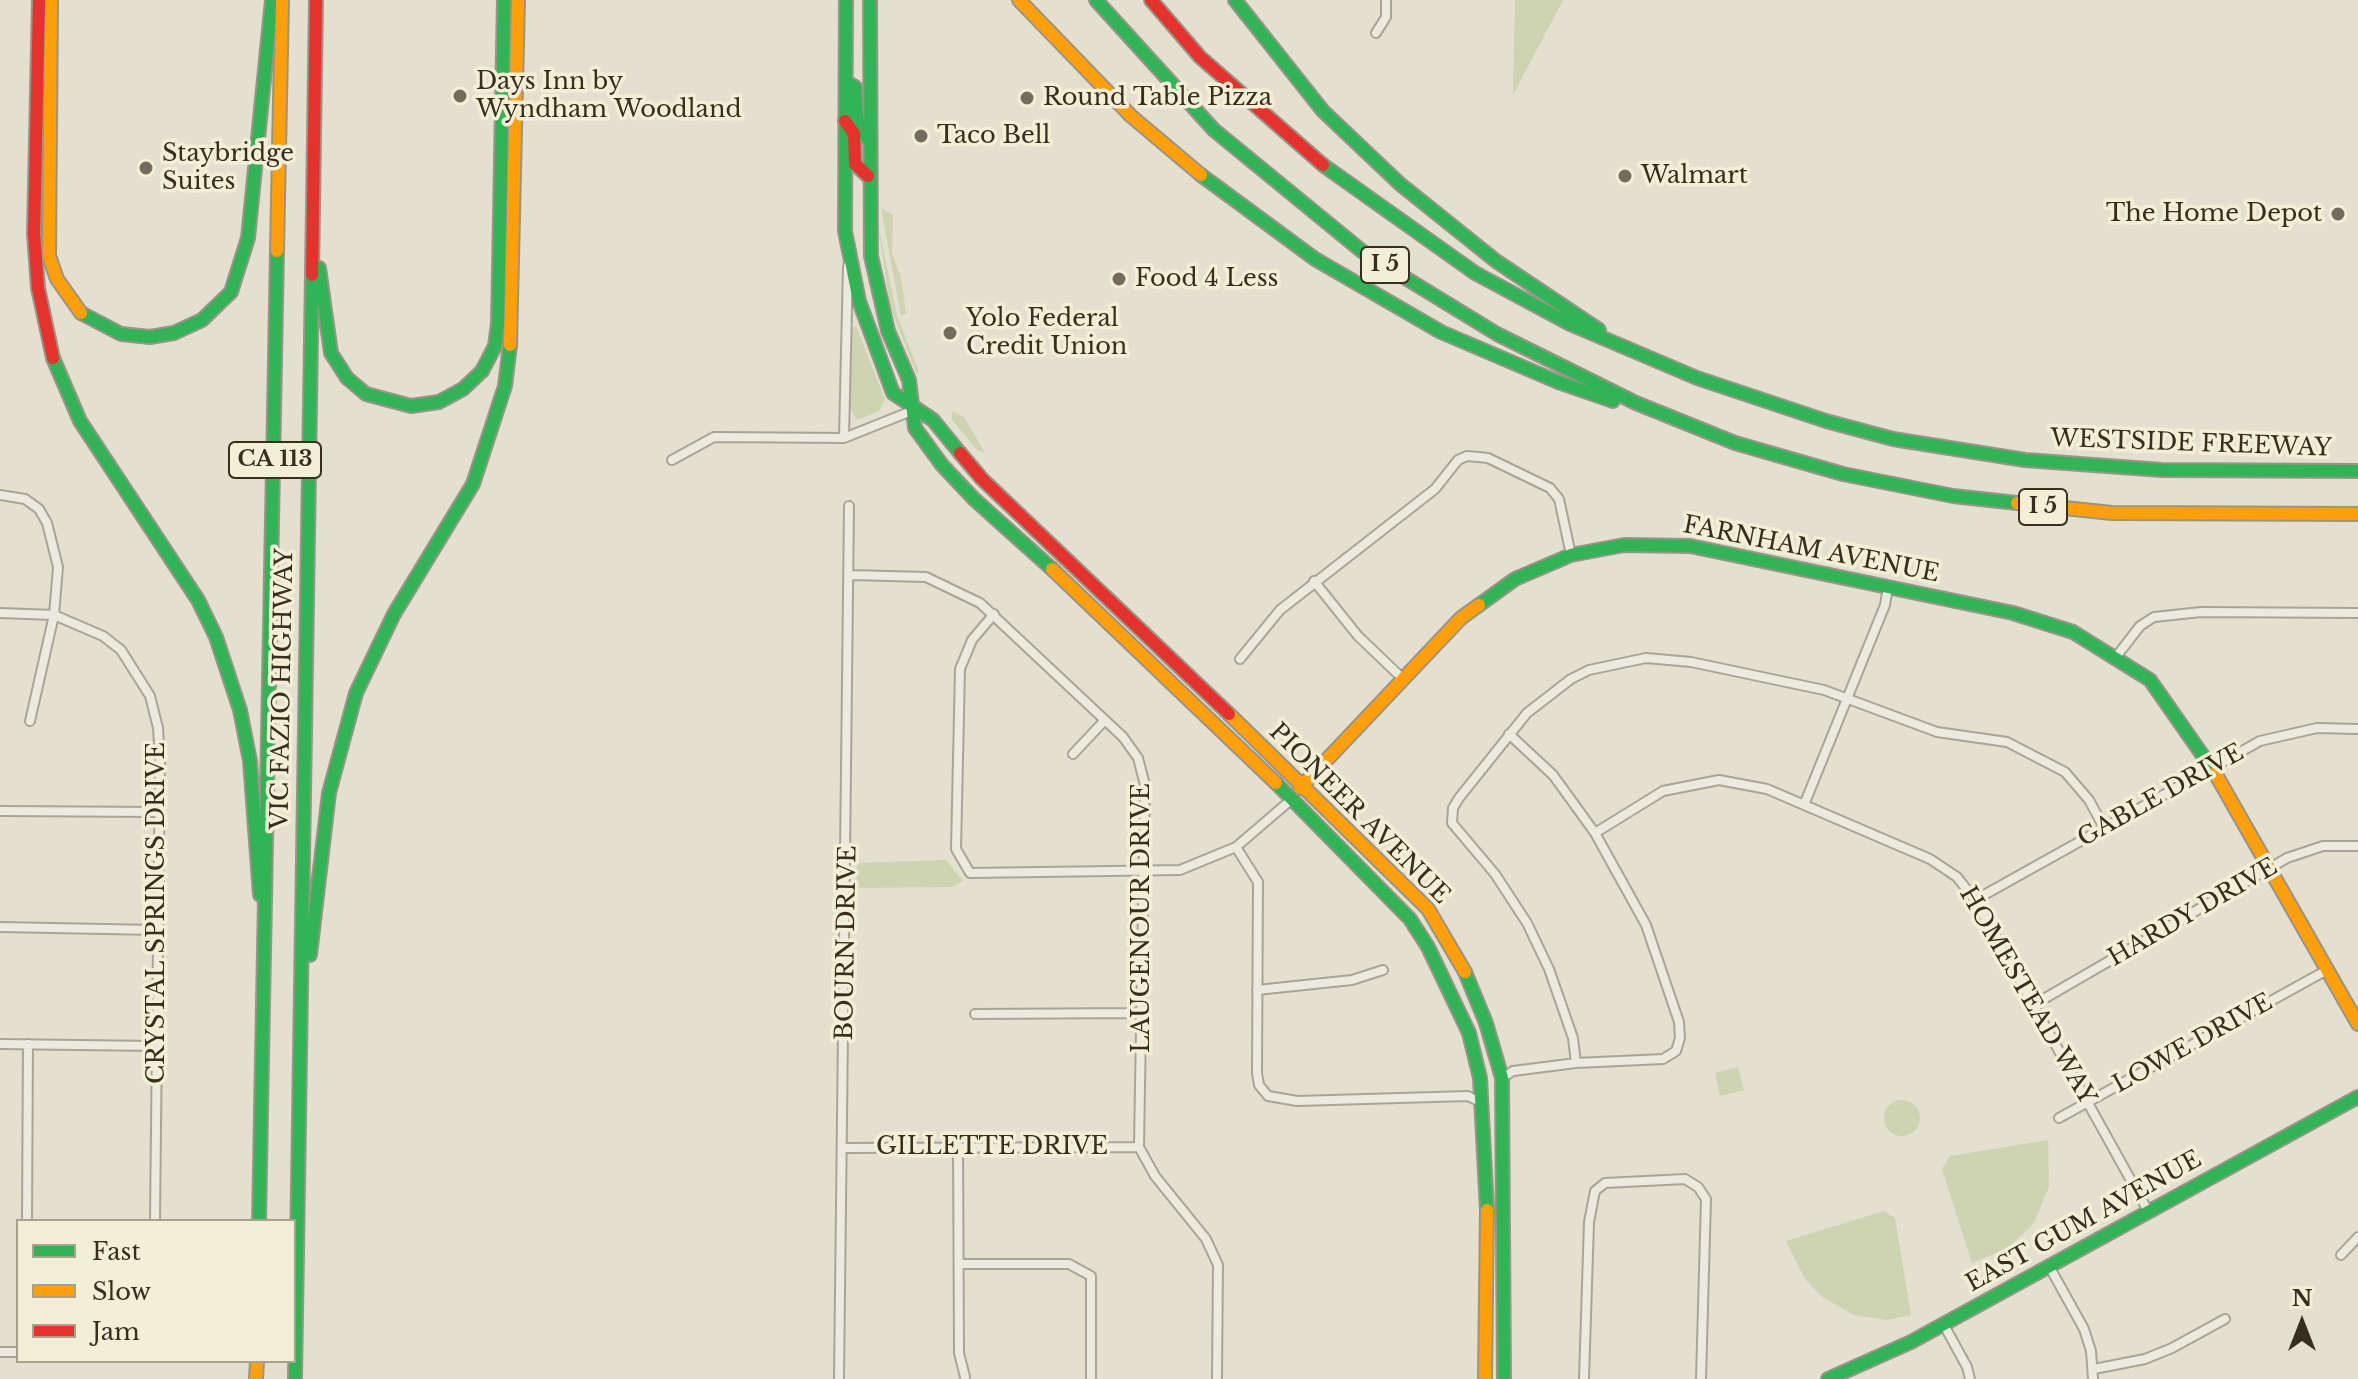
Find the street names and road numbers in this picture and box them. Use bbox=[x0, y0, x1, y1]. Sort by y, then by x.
road number: I 5 bbox=[1361, 247, 1409, 283]
street label: WESTSIDE FREEWAY bbox=[2050, 425, 2332, 463]
road number: CA 113 bbox=[229, 442, 321, 478]
road number: I 5 bbox=[2019, 489, 2067, 525]
street label: FARNHAM AVENUE bbox=[1681, 511, 1941, 589]
street label: VIC FAZIO HIGHWAY bbox=[266, 548, 300, 830]
street label: PIONEER AVENUE bbox=[1263, 718, 1455, 910]
street label: GABLE DRIVE bbox=[2073, 739, 2249, 853]
street label: CRYSTAL SPRINGS DRIVE bbox=[143, 742, 171, 1084]
street label: LAUGENOUR DRIVE bbox=[1128, 783, 1156, 1053]
street label: BOURN DRIVE bbox=[831, 845, 863, 1041]
street label: HARDY DRIVE bbox=[2103, 853, 2283, 973]
street label: HOMESTEAD WAY bbox=[1953, 882, 2101, 1110]
street label: LOWE DRIVE bbox=[2108, 988, 2278, 1100]
street label: GILLETTE DRIVE bbox=[876, 1133, 1108, 1161]
street label: EAST GUM AVENUE bbox=[1961, 1145, 2207, 1299]

